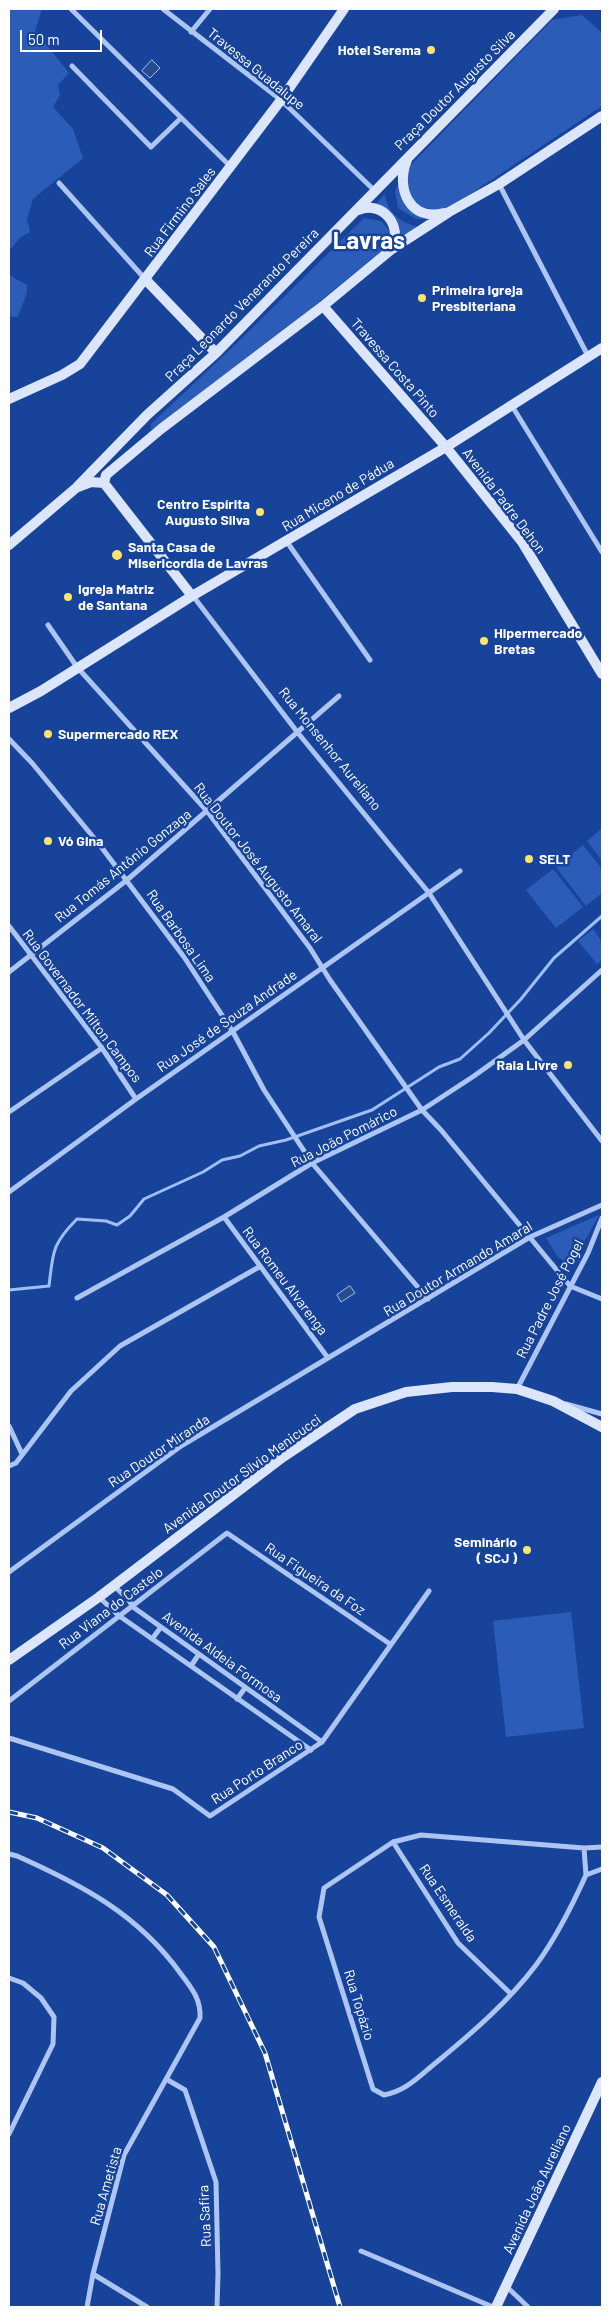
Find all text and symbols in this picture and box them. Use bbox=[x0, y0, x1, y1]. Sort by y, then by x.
scale bar bbox=[22, 20, 105, 52]
street label: Travessa Guadalupe bbox=[204, 25, 308, 113]
street label: Praça Doutor Augusto Silva bbox=[391, 26, 519, 154]
text: 50 m bbox=[28, 30, 60, 48]
place label: Hotel Serema bbox=[338, 42, 421, 58]
marker: Hotel Serema bbox=[425, 44, 437, 56]
street label: Rua Firmino Sales bbox=[141, 164, 219, 260]
street label: Praça Leonardo Venerando Pereira bbox=[162, 225, 322, 385]
district label: Lavras bbox=[333, 227, 405, 255]
place label: Primeira Igreja Presbiteriana bbox=[432, 282, 523, 314]
marker: Primeira Igreja Presbiteriana bbox=[416, 292, 428, 304]
street label: Travessa Costa Pinto bbox=[347, 315, 443, 421]
street label: Avenida Padre Dehon bbox=[459, 445, 549, 557]
street label: Rua Miceno de Pádua bbox=[279, 455, 397, 535]
place label: Centro Espírita Augusto Silva bbox=[157, 496, 250, 528]
marker: Centro Espírita Augusto Silva bbox=[254, 506, 266, 518]
place label: Santa Casa de Misericordia de Lavras bbox=[128, 539, 268, 572]
marker: Santa Casa de Misericordia de Lavras bbox=[110, 548, 124, 562]
place label: Igreja Matriz de Santana bbox=[78, 581, 154, 614]
marker: Igreja Matriz de Santana bbox=[62, 591, 74, 603]
place label: Hipermercado Bretas bbox=[494, 625, 582, 658]
marker: Hipermercado Bretas bbox=[478, 635, 490, 647]
street label: Rua Monsenhor Aureliano bbox=[275, 684, 385, 814]
place label: Supermercado REX bbox=[58, 726, 178, 742]
marker: Supermercado REX bbox=[42, 728, 54, 740]
street label: Rua Doutor José Augusto Amaral bbox=[190, 780, 326, 946]
street label: Rua Tomás Antônio Gonzaga bbox=[51, 806, 195, 926]
place label: Vó Gina bbox=[58, 833, 104, 849]
marker: Vó Gina bbox=[42, 835, 54, 847]
place label: SELT bbox=[539, 851, 571, 867]
marker: SELT bbox=[523, 853, 535, 865]
street label: Rua Barbosa Lima bbox=[143, 887, 219, 985]
street label: Rua Governador Milton Campos bbox=[19, 926, 145, 1086]
street label: Rua José de Souza Andrade bbox=[154, 966, 300, 1076]
place label: Raia Livre bbox=[497, 1057, 558, 1073]
marker: Raia Livre bbox=[562, 1059, 574, 1071]
street label: Rua João Pomárico bbox=[288, 1103, 400, 1171]
street label: Rua Doutor Armando Amaral bbox=[380, 1218, 536, 1320]
street label: Rua Romeu Alvarenga bbox=[239, 1223, 331, 1339]
street label: Rua Padre José Pogel bbox=[513, 1237, 587, 1361]
street label: Rua Doutor Miranda bbox=[105, 1411, 213, 1491]
street label: Avenida Doutor Sílvio Menicucci bbox=[160, 1411, 324, 1537]
place label: Seminário ( SCJ ) bbox=[454, 1534, 517, 1566]
street label: Rua Figueira da Foz bbox=[262, 1539, 368, 1619]
marker: Seminário ( SCJ ) bbox=[521, 1544, 533, 1556]
street label: Rua Viana do Castelo bbox=[56, 1563, 166, 1653]
street label: Avenida Aldeia Formosa bbox=[159, 1608, 285, 1706]
street label: Rua Porto Branco bbox=[208, 1736, 306, 1808]
street label: Rua Esmeralda bbox=[416, 1861, 480, 1945]
street label: Rua Topázio bbox=[340, 1968, 378, 2042]
street label: Avenida João Aureliano bbox=[500, 2121, 574, 2257]
street label: Rua Ametista bbox=[87, 2145, 125, 2227]
street label: Rua Safira bbox=[195, 2185, 215, 2247]

